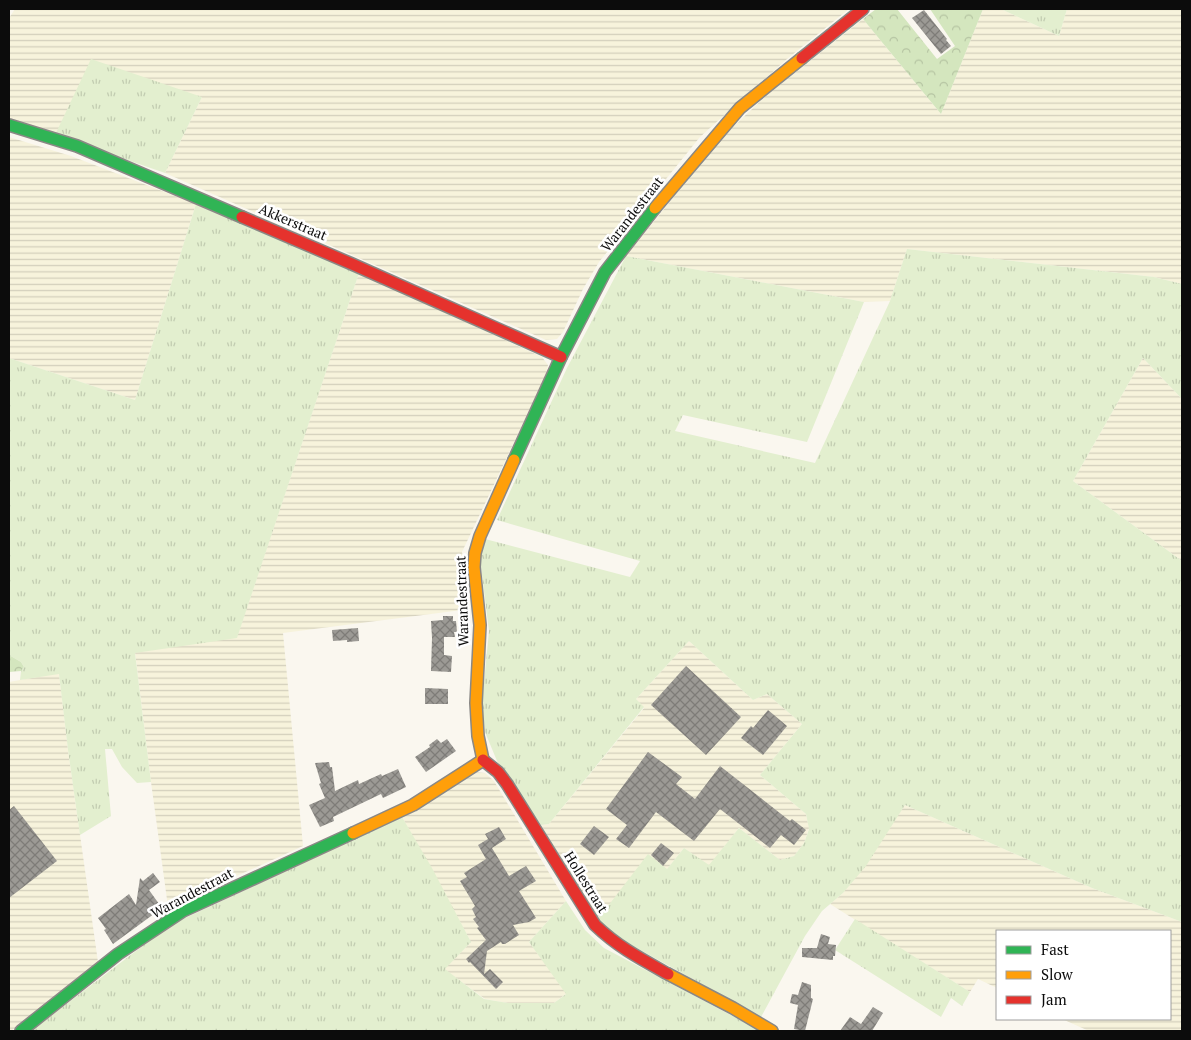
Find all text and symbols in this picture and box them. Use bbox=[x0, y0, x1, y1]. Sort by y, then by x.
street label: Warandestraat bbox=[596, 171, 668, 255]
street label: Akkerstraat bbox=[256, 199, 331, 245]
street label: Warandestraat bbox=[450, 555, 473, 647]
street label: Hollestraat bbox=[560, 847, 613, 917]
street label: Warandestraat bbox=[147, 862, 237, 922]
legend bbox=[996, 930, 1171, 1020]
text: Fast bbox=[1041, 939, 1069, 959]
text: Slow bbox=[1041, 964, 1074, 984]
text: Jam bbox=[1041, 989, 1067, 1009]

